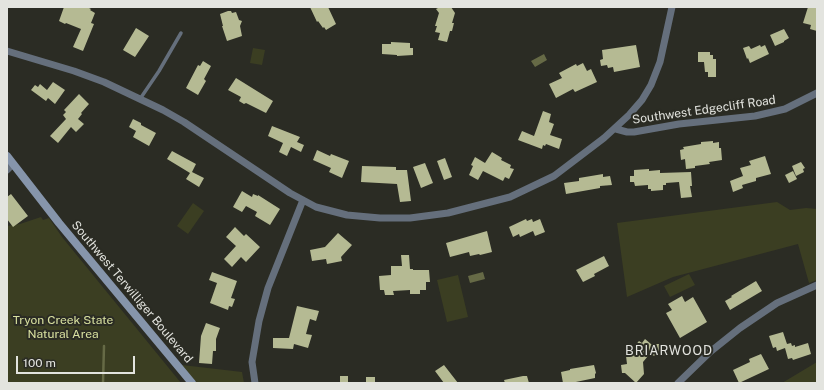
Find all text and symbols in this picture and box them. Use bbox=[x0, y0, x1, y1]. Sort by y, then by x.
street label: Southwest Edgecliff Road bbox=[631, 93, 777, 127]
street label: Southwest Terwilliger Boulevard bbox=[68, 218, 196, 366]
park label: Tryon Creek State Natural Area bbox=[13, 313, 113, 341]
district label: BRIARWOOD bbox=[625, 343, 713, 359]
scale bar bbox=[18, 348, 137, 374]
text: 100 m bbox=[23, 356, 56, 370]

